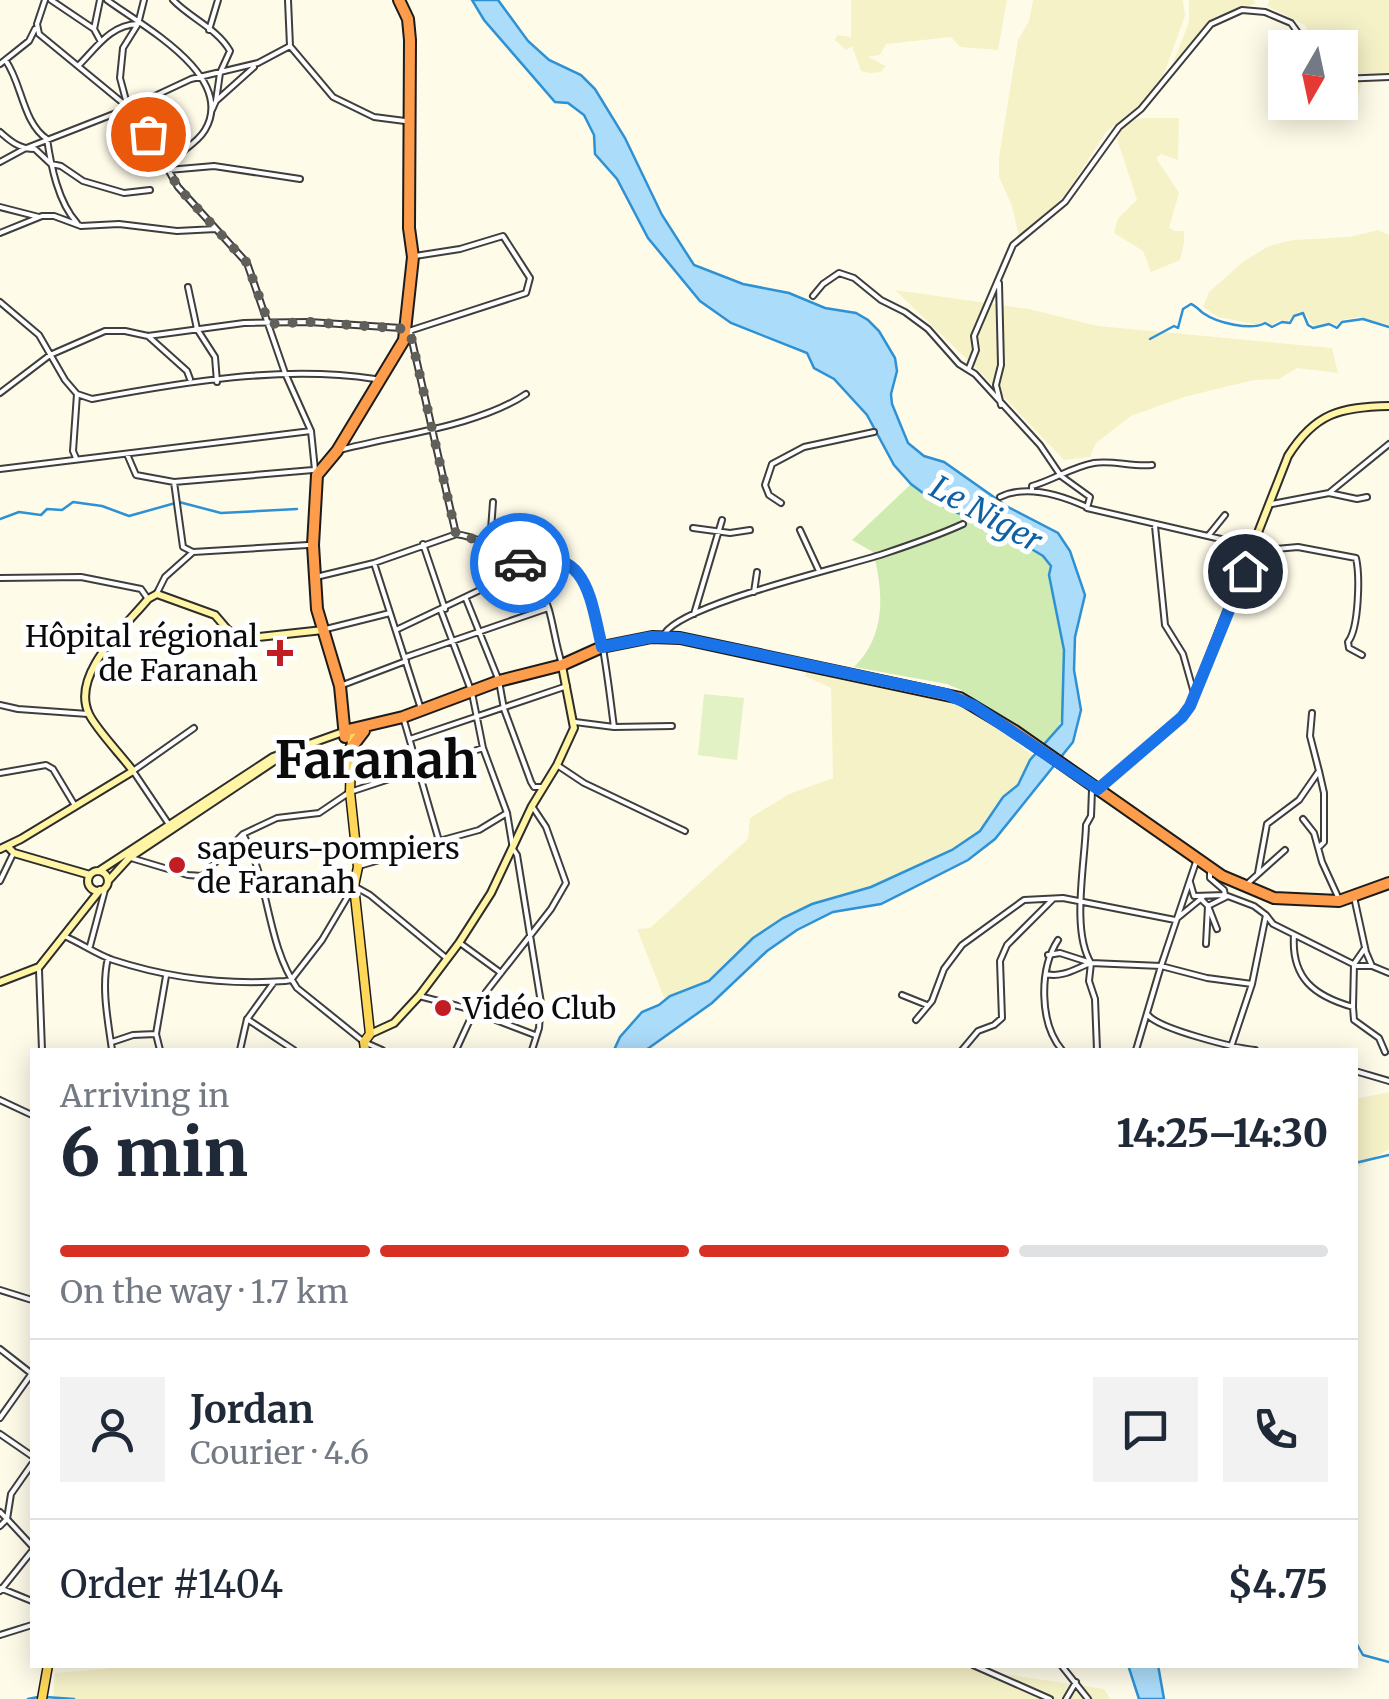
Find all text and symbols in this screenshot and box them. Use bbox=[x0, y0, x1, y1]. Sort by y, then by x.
north arrow bbox=[1268, 30, 1358, 120]
map controls bbox=[1268, 30, 1358, 120]
pin bbox=[106, 92, 191, 177]
icon: bag bbox=[121, 107, 176, 162]
water label: Le Niger bbox=[923, 467, 1050, 561]
courier bbox=[470, 513, 570, 613]
pin bbox=[1203, 529, 1288, 614]
icon: car bbox=[493, 536, 548, 591]
icon: home bbox=[1218, 544, 1273, 599]
place label: Hôpital régional de Faranah bbox=[25, 617, 258, 689]
marker: Hôpital régional de Faranah bbox=[267, 640, 293, 666]
district label: Faranah bbox=[275, 729, 477, 792]
place label: sapeurs-pompiers de Faranah bbox=[197, 829, 460, 901]
marker: sapeurs-pompiers de Faranah bbox=[166, 854, 188, 876]
place label: Vidéo Club bbox=[462, 989, 616, 1027]
marker: Vidéo Club bbox=[432, 997, 454, 1019]
text: Arriving in bbox=[60, 1076, 229, 1116]
text: 14:25–14:30 bbox=[1117, 1110, 1328, 1157]
text: 6 min bbox=[60, 1112, 248, 1194]
text: On the way · 1.7 km bbox=[60, 1272, 348, 1312]
button: person bbox=[60, 1377, 165, 1482]
button: chat bbox=[1093, 1377, 1198, 1482]
button: phone bbox=[1223, 1377, 1328, 1482]
text: Jordan bbox=[190, 1386, 314, 1433]
text: Courier · 4.6 bbox=[190, 1433, 369, 1473]
text: Order #1404 bbox=[60, 1561, 283, 1608]
text: $4.75 bbox=[1227, 1561, 1328, 1608]

